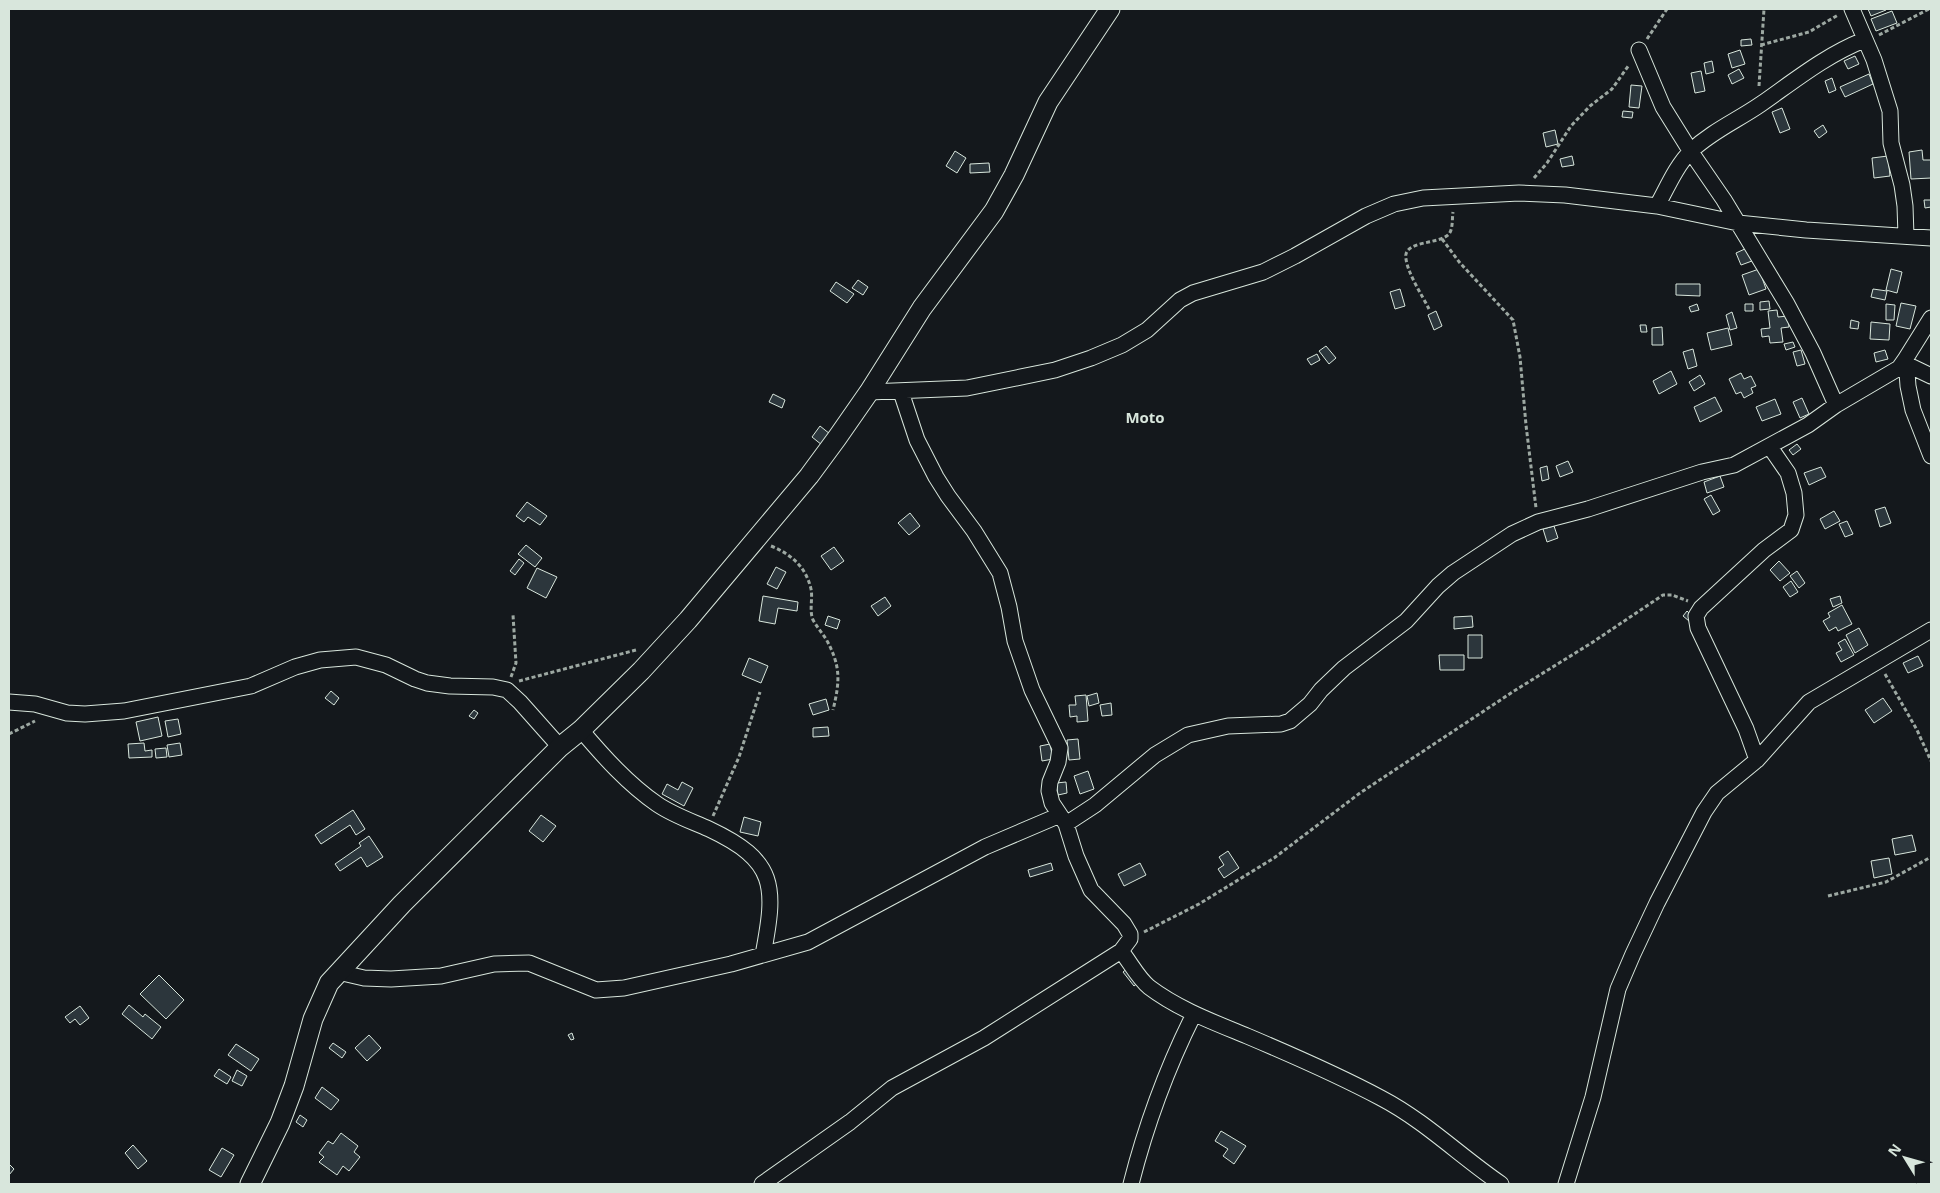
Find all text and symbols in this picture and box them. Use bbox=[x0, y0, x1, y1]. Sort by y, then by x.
district label: Moto bbox=[1125, 407, 1165, 427]
north arrow bbox=[1880, 1133, 1930, 1183]
text: N bbox=[1883, 1140, 1905, 1160]

